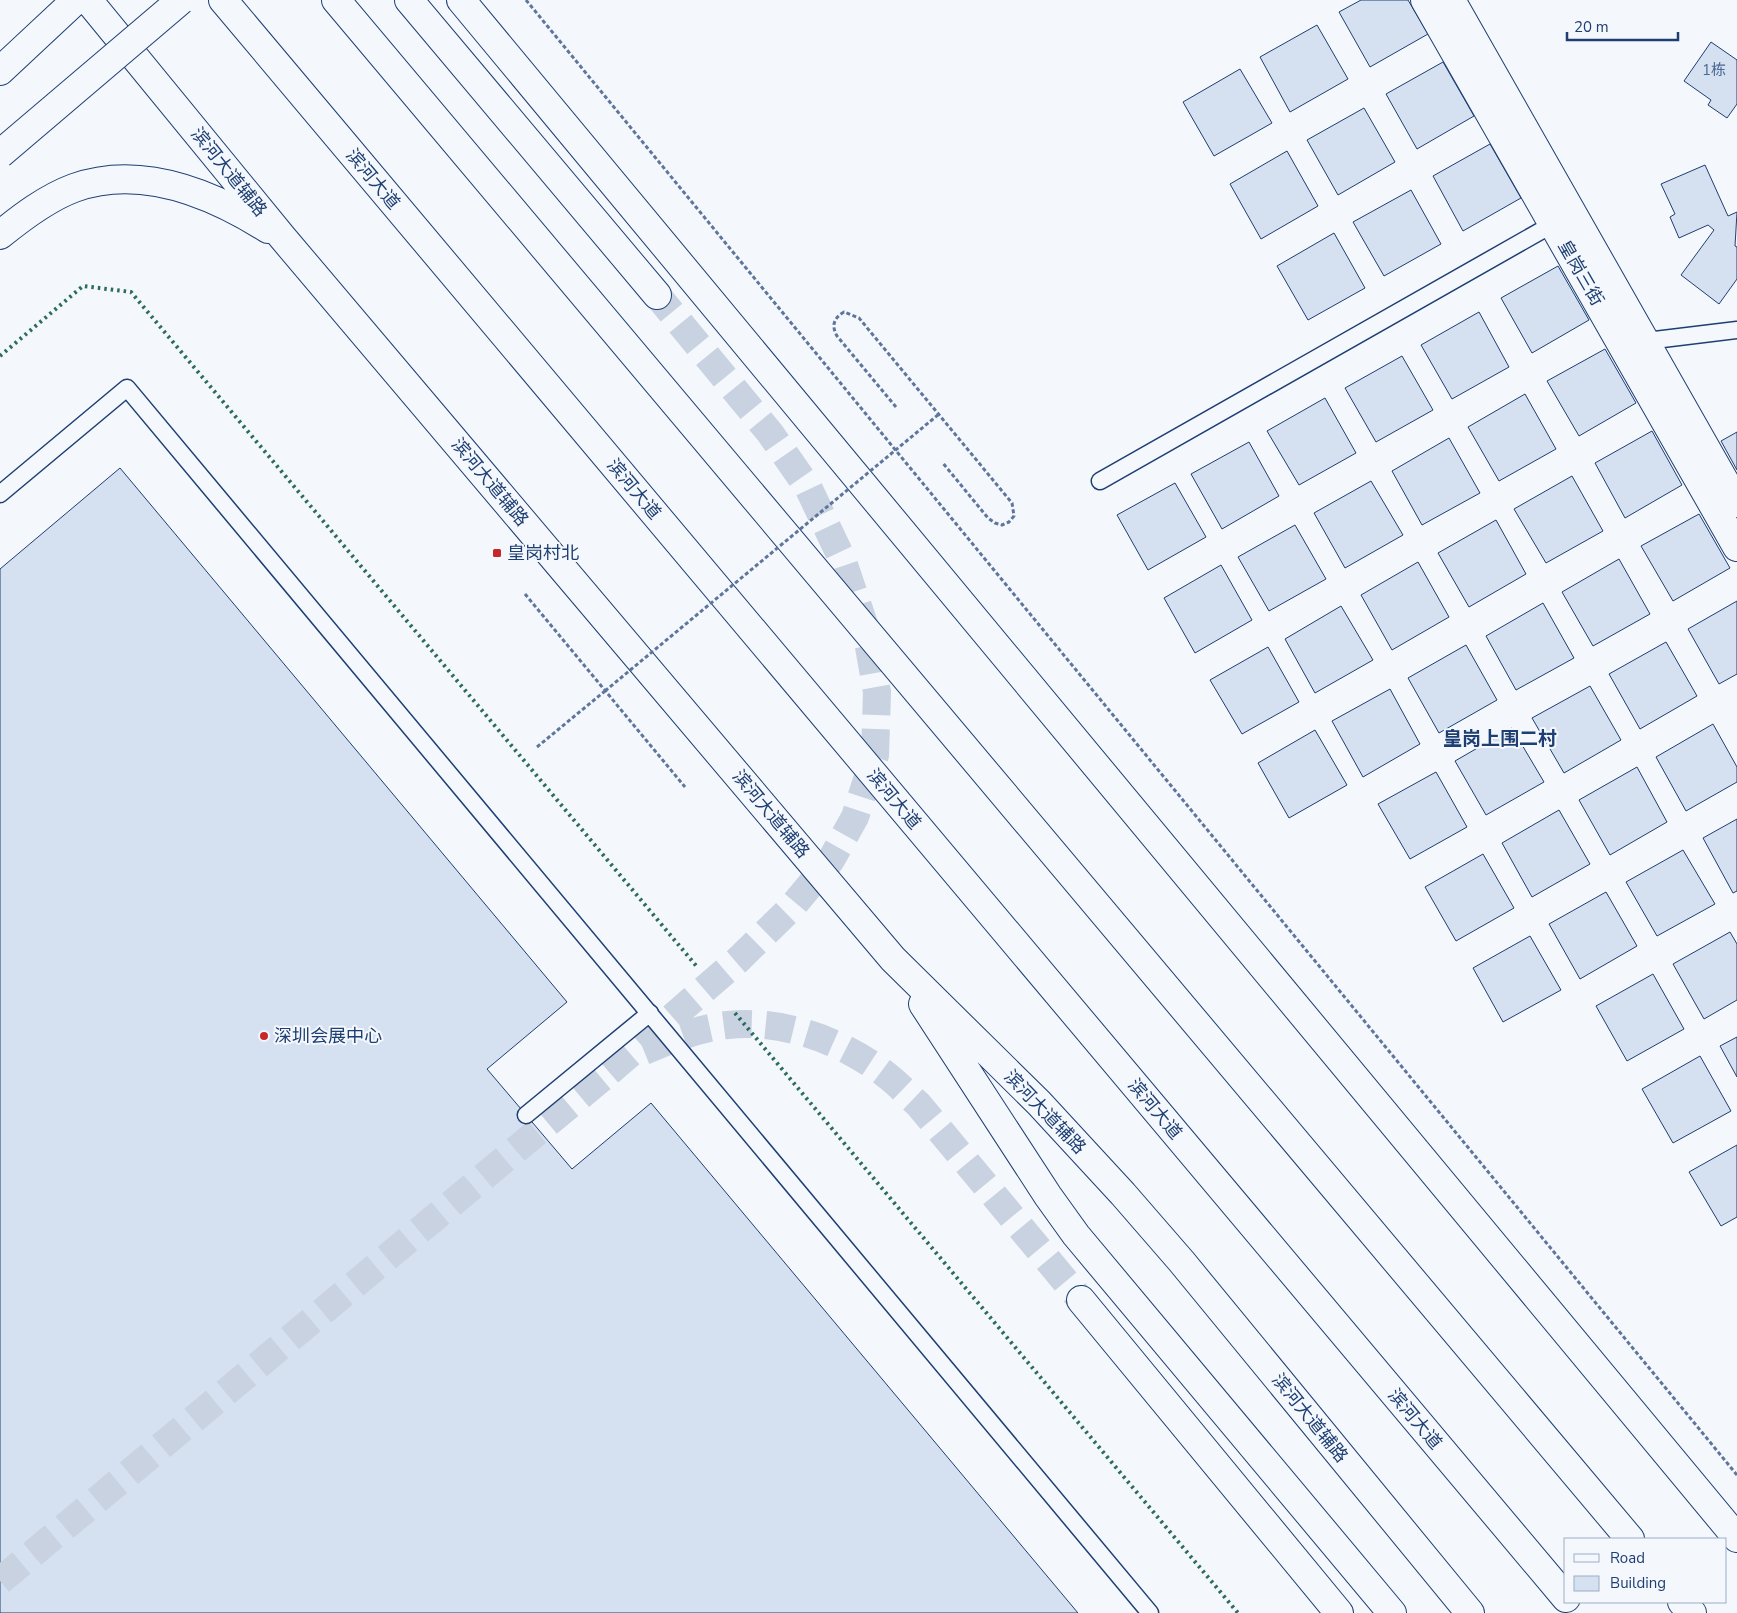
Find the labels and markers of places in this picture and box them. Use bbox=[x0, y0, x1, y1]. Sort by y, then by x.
place label: 皇岗村北 bbox=[507, 541, 579, 565]
marker: 皇岗村北 bbox=[491, 547, 503, 559]
place label: 深圳会展中心 bbox=[274, 1024, 382, 1048]
marker: 深圳会展中心 bbox=[258, 1030, 270, 1042]

